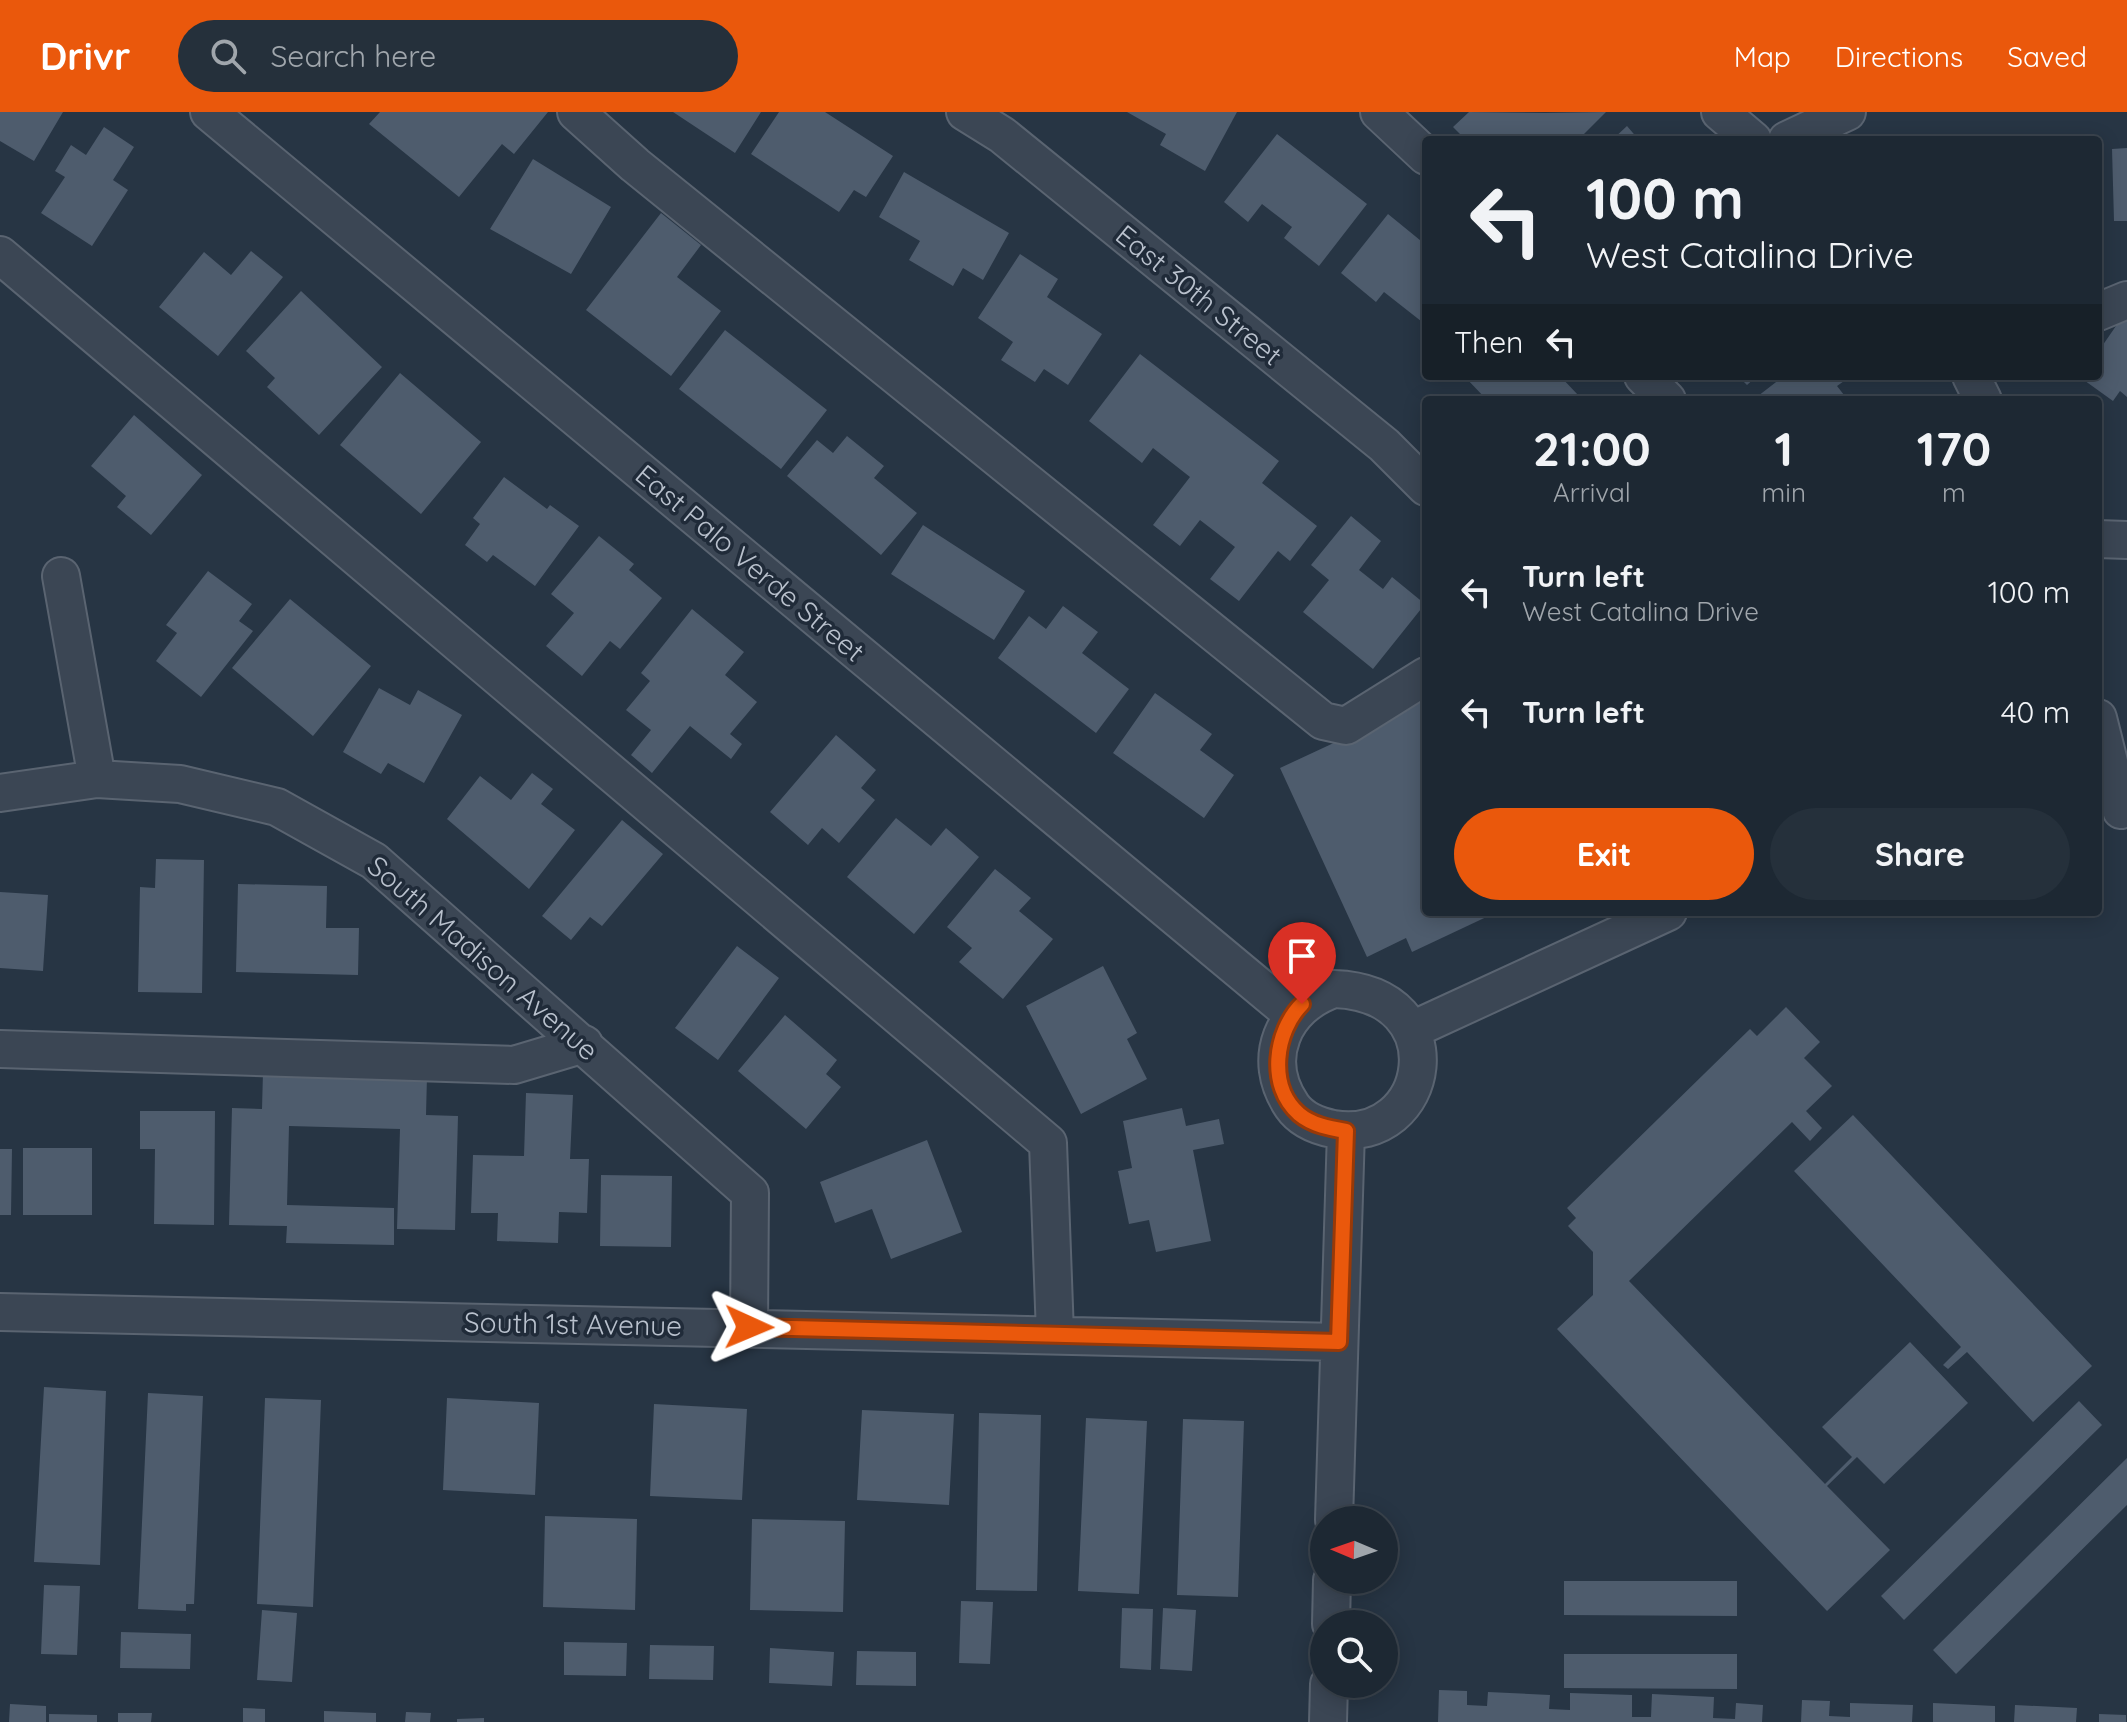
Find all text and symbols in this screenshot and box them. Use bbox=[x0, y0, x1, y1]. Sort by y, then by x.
search box bbox=[178, 20, 738, 92]
text: Drivr bbox=[40, 32, 130, 80]
icon: search bbox=[206, 34, 250, 78]
text: Search here bbox=[270, 37, 436, 75]
text: Map bbox=[1734, 39, 1791, 74]
text: Directions bbox=[1835, 39, 1963, 74]
text: Saved bbox=[2007, 39, 2087, 74]
text: 100 m bbox=[1586, 163, 1744, 233]
icon: left bbox=[1454, 168, 1558, 272]
street label: East 30th Street bbox=[1109, 217, 1290, 372]
text: West Catalina Drive bbox=[1586, 232, 1914, 277]
icon: left bbox=[1539, 320, 1583, 364]
text: Then bbox=[1454, 323, 1523, 361]
text: 21:00 bbox=[1533, 418, 1651, 478]
text: 1 bbox=[1774, 418, 1793, 478]
text: 170 bbox=[1917, 418, 1991, 478]
street label: East Palo Verde Street bbox=[629, 457, 872, 669]
text: Arrival bbox=[1553, 476, 1631, 509]
text: min bbox=[1762, 476, 1806, 509]
text: m bbox=[1942, 476, 1966, 509]
text: Turn left bbox=[1522, 557, 1645, 595]
icon: left bbox=[1454, 570, 1498, 614]
text: 100 m bbox=[1988, 573, 2070, 611]
text: West Catalina Drive bbox=[1522, 595, 1759, 628]
icon: left bbox=[1454, 690, 1498, 734]
text: Turn left bbox=[1522, 693, 1645, 731]
text: 40 m bbox=[2001, 693, 2070, 731]
button: Exit bbox=[1454, 808, 1754, 900]
button: Share bbox=[1770, 808, 2070, 900]
street label: South Madison Avenue bbox=[361, 848, 606, 1067]
pin bbox=[1268, 922, 1336, 1004]
icon: arrive bbox=[1280, 934, 1324, 978]
position arrow bbox=[707, 1285, 791, 1369]
street label: South 1st Avenue bbox=[464, 1304, 682, 1343]
north arrow bbox=[1310, 1506, 1398, 1594]
map controls bbox=[1310, 1506, 1398, 1698]
button: search bbox=[1310, 1610, 1398, 1698]

